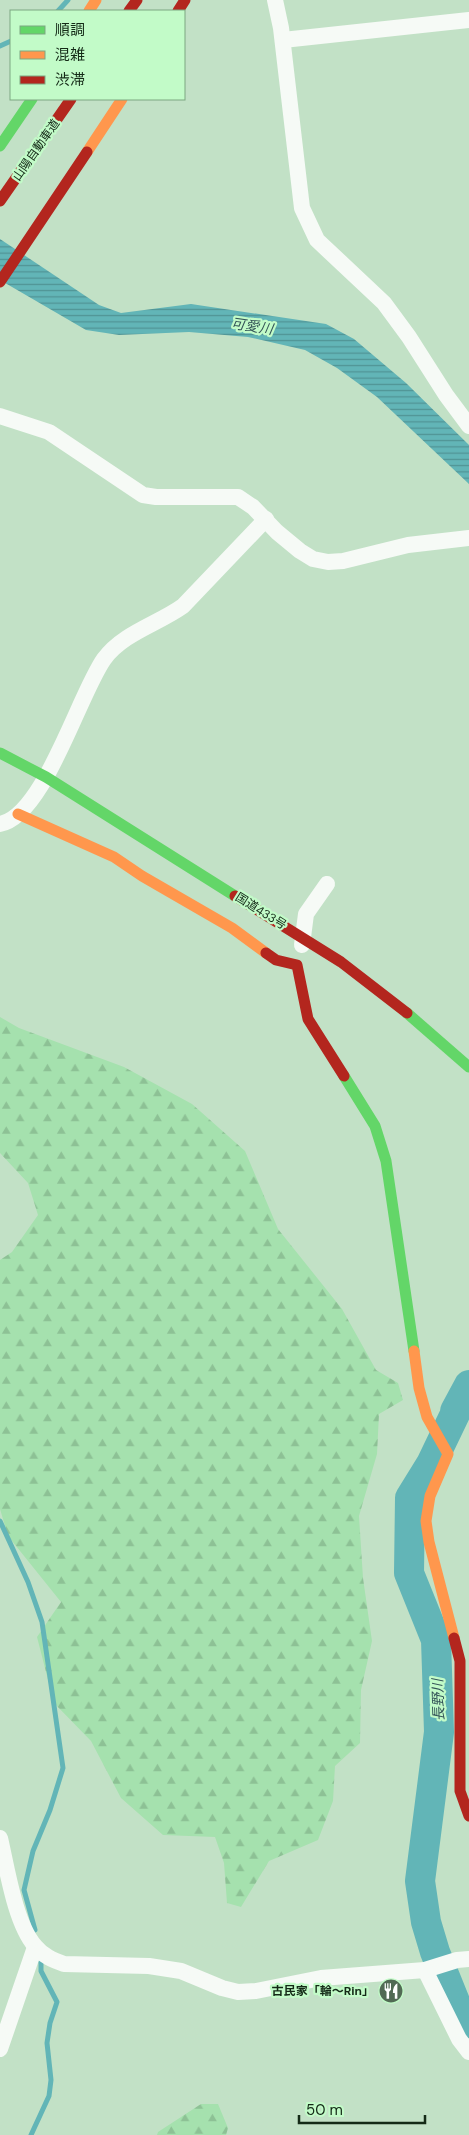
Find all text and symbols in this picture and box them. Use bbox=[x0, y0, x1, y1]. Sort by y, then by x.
legend bbox=[10, 10, 185, 100]
text: 順調 bbox=[55, 20, 85, 40]
text: 混雑 bbox=[55, 45, 85, 65]
text: 渋滞 bbox=[55, 70, 85, 90]
street label: 山陽自動車道 bbox=[9, 116, 63, 184]
water label: 可愛川 bbox=[230, 314, 276, 338]
street label: 国道433号 bbox=[232, 889, 290, 933]
water label: 長野川 bbox=[428, 1677, 448, 1721]
restaurant icon: 古民家「輪～Rin」 bbox=[378, 1978, 404, 2004]
place label: 古民家「輪～Rin」 bbox=[272, 1983, 374, 1999]
scale bar bbox=[299, 2092, 425, 2124]
text: 50 m bbox=[306, 2100, 343, 2120]

